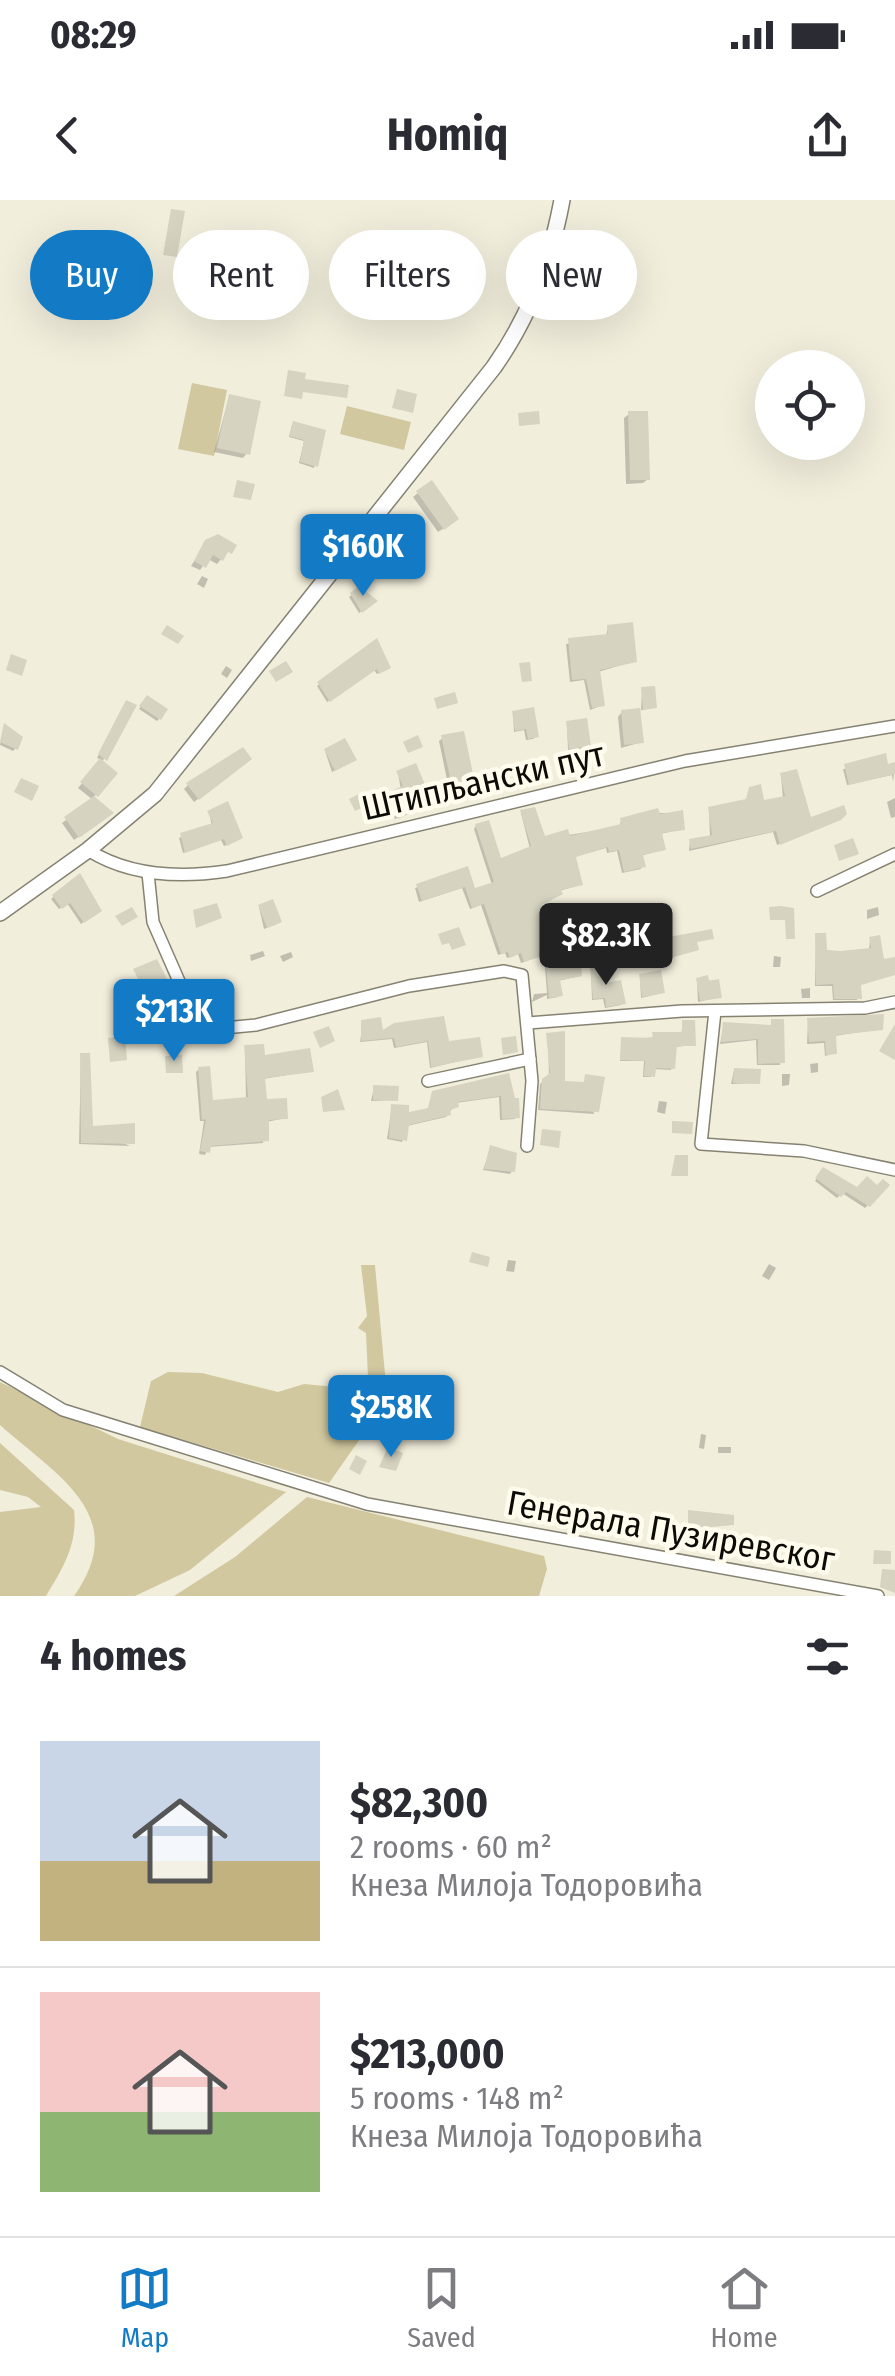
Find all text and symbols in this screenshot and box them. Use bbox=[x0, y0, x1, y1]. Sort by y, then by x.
text: 08:29 bbox=[50, 12, 137, 58]
icon: back bbox=[40, 108, 95, 163]
text: Homiq bbox=[387, 108, 508, 162]
icon: share bbox=[800, 108, 855, 163]
chip: Buy bbox=[30, 230, 153, 320]
chip: Rent bbox=[173, 230, 309, 320]
chip: Filters bbox=[329, 230, 486, 320]
chip: New bbox=[506, 230, 637, 320]
map controls bbox=[755, 350, 865, 460]
button: locate bbox=[755, 350, 865, 460]
pin: $160K bbox=[293, 514, 433, 599]
text: $160K bbox=[322, 527, 404, 565]
street label: Штипљански пут bbox=[358, 732, 609, 829]
pin: $82.3K bbox=[525, 903, 687, 988]
text: $82.3K bbox=[561, 916, 651, 954]
pin: $213K bbox=[104, 979, 244, 1064]
text: $213K bbox=[135, 992, 213, 1030]
pin: $258K bbox=[321, 1375, 461, 1460]
text: $258K bbox=[350, 1388, 432, 1426]
street label: Генерала Пузиревског bbox=[504, 1482, 839, 1581]
icon: filters bbox=[800, 1629, 855, 1684]
text: 4 homes bbox=[40, 1631, 187, 1681]
text: $82,300 bbox=[350, 1778, 488, 1828]
icon: home bbox=[120, 1781, 240, 1901]
text: 2 rooms · 60 m² bbox=[350, 1828, 552, 1866]
text: Кнеза Милоја Тодоровића bbox=[350, 1866, 703, 1904]
text: $213,000 bbox=[350, 2029, 505, 2079]
icon: home bbox=[120, 2032, 240, 2152]
text: 5 rooms · 148 m² bbox=[350, 2079, 564, 2117]
text: Кнеза Милоја Тодоровића bbox=[350, 2117, 703, 2155]
tab: Map bbox=[117, 2261, 172, 2354]
tab: Saved bbox=[407, 2261, 476, 2354]
tab: Home bbox=[711, 2261, 778, 2354]

